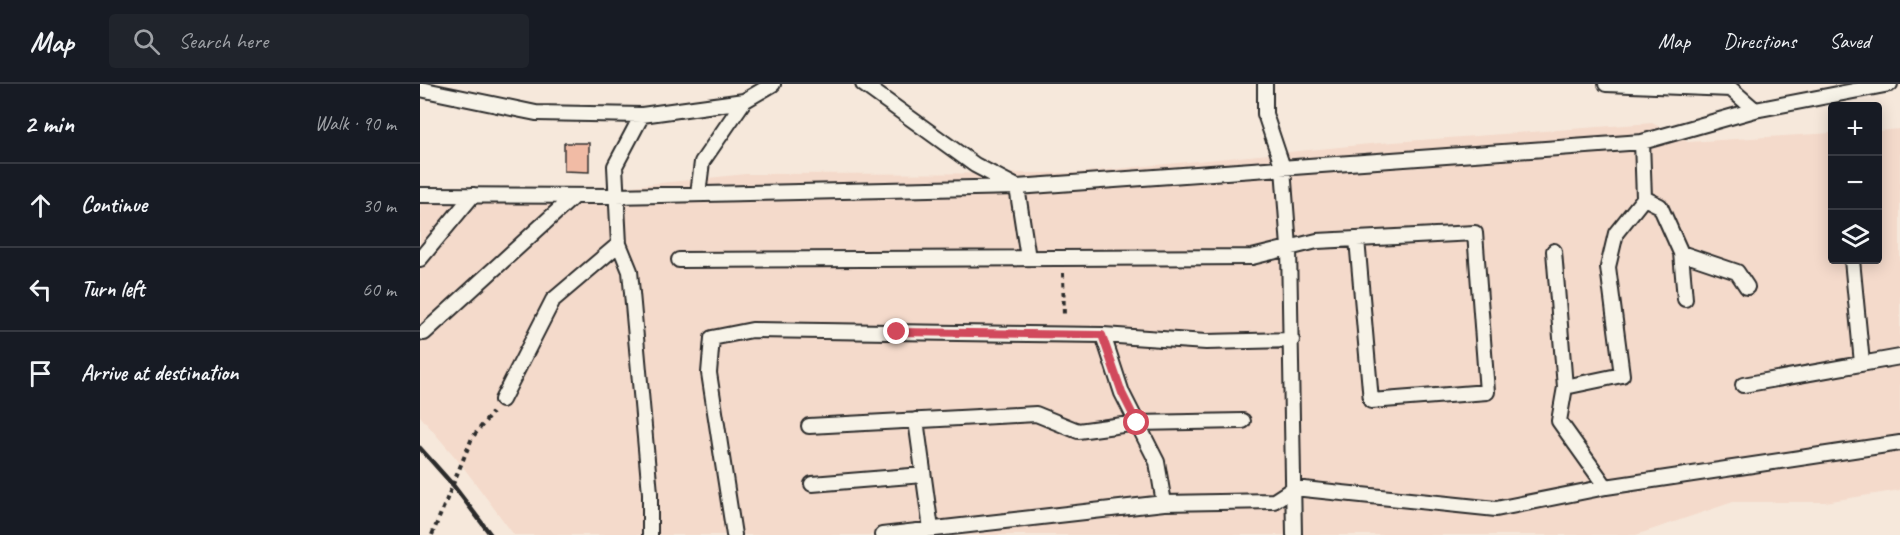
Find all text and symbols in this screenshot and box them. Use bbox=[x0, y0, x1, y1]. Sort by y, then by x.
search box bbox=[109, 14, 529, 68]
text: Map bbox=[30, 24, 73, 59]
icon: search bbox=[130, 25, 163, 58]
text: Search here bbox=[178, 27, 268, 55]
text: Map bbox=[1658, 28, 1690, 54]
text: Directions bbox=[1723, 28, 1796, 54]
text: Saved bbox=[1829, 28, 1870, 54]
map controls bbox=[1828, 102, 1882, 264]
button: + bbox=[1828, 102, 1882, 156]
text: 2 min bbox=[24, 107, 74, 140]
text: Walk · 90 m bbox=[315, 111, 396, 136]
button: − bbox=[1828, 156, 1882, 210]
icon: ahead bbox=[24, 189, 57, 222]
text: Continue bbox=[81, 191, 147, 219]
text: 30 m bbox=[362, 193, 396, 218]
button: layers bbox=[1828, 210, 1882, 264]
icon: left bbox=[24, 273, 57, 306]
text: Turn left bbox=[81, 275, 145, 303]
text: 60 m bbox=[362, 277, 396, 302]
route end bbox=[883, 318, 909, 344]
icon: arrive bbox=[24, 357, 57, 390]
text: Arrive at destination bbox=[81, 359, 238, 387]
route start bbox=[1123, 409, 1149, 435]

